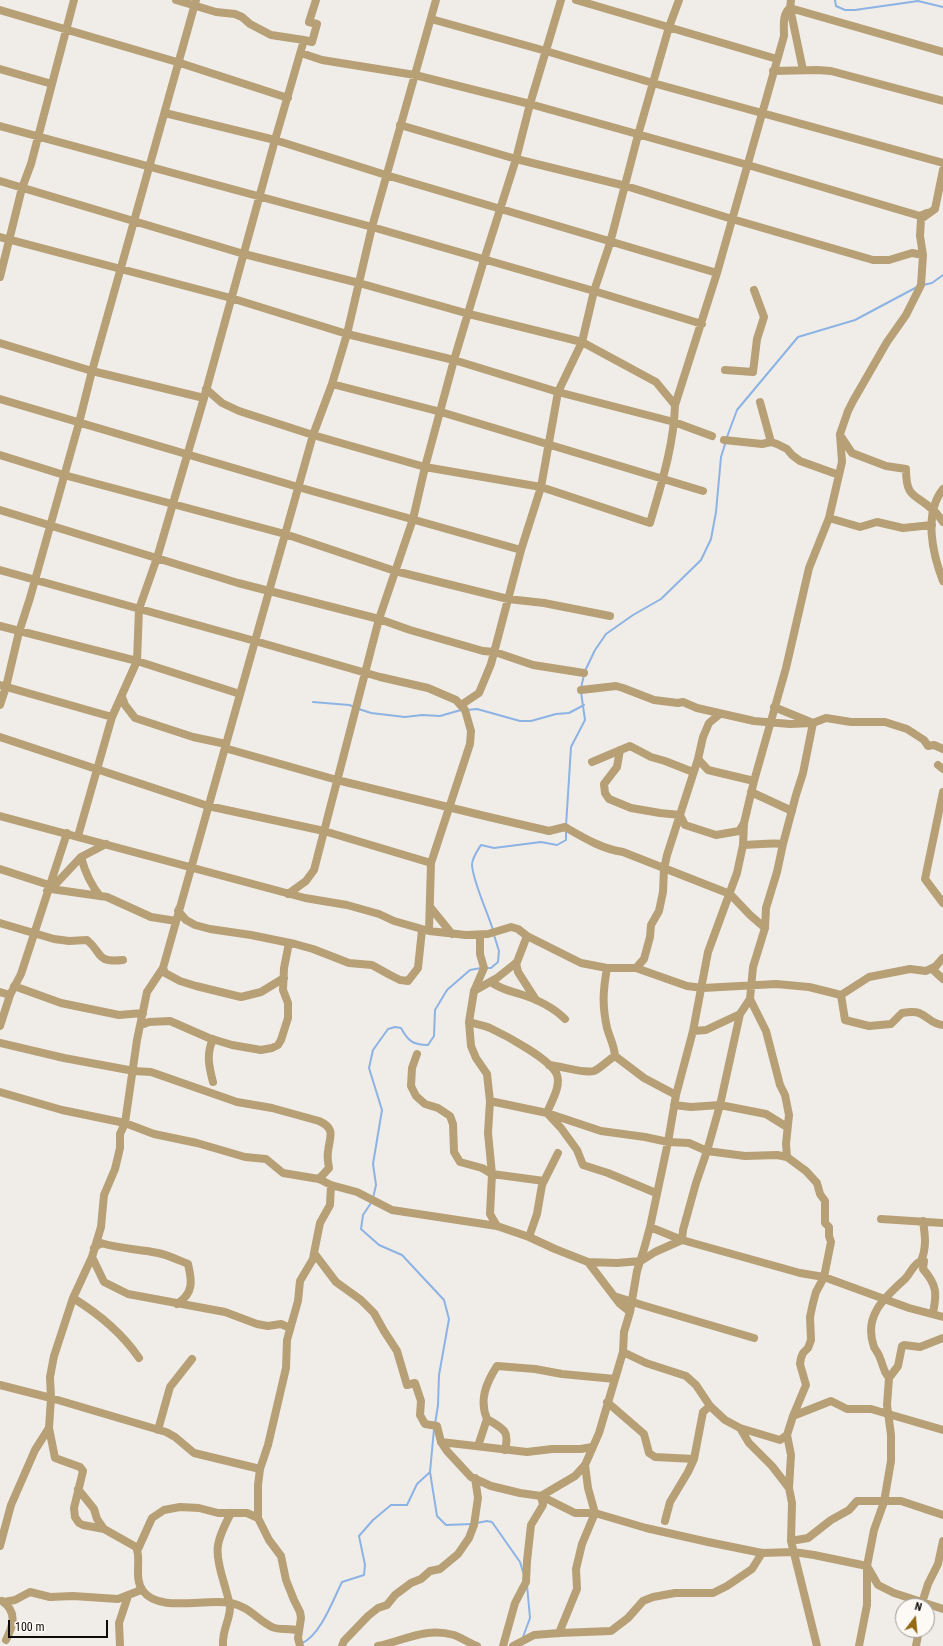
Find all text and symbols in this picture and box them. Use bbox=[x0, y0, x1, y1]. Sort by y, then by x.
north arrow bbox=[895, 1598, 935, 1638]
text: N bbox=[913, 1600, 923, 1614]
scale bar bbox=[10, 1612, 110, 1638]
text: 100 m bbox=[15, 1620, 45, 1634]

